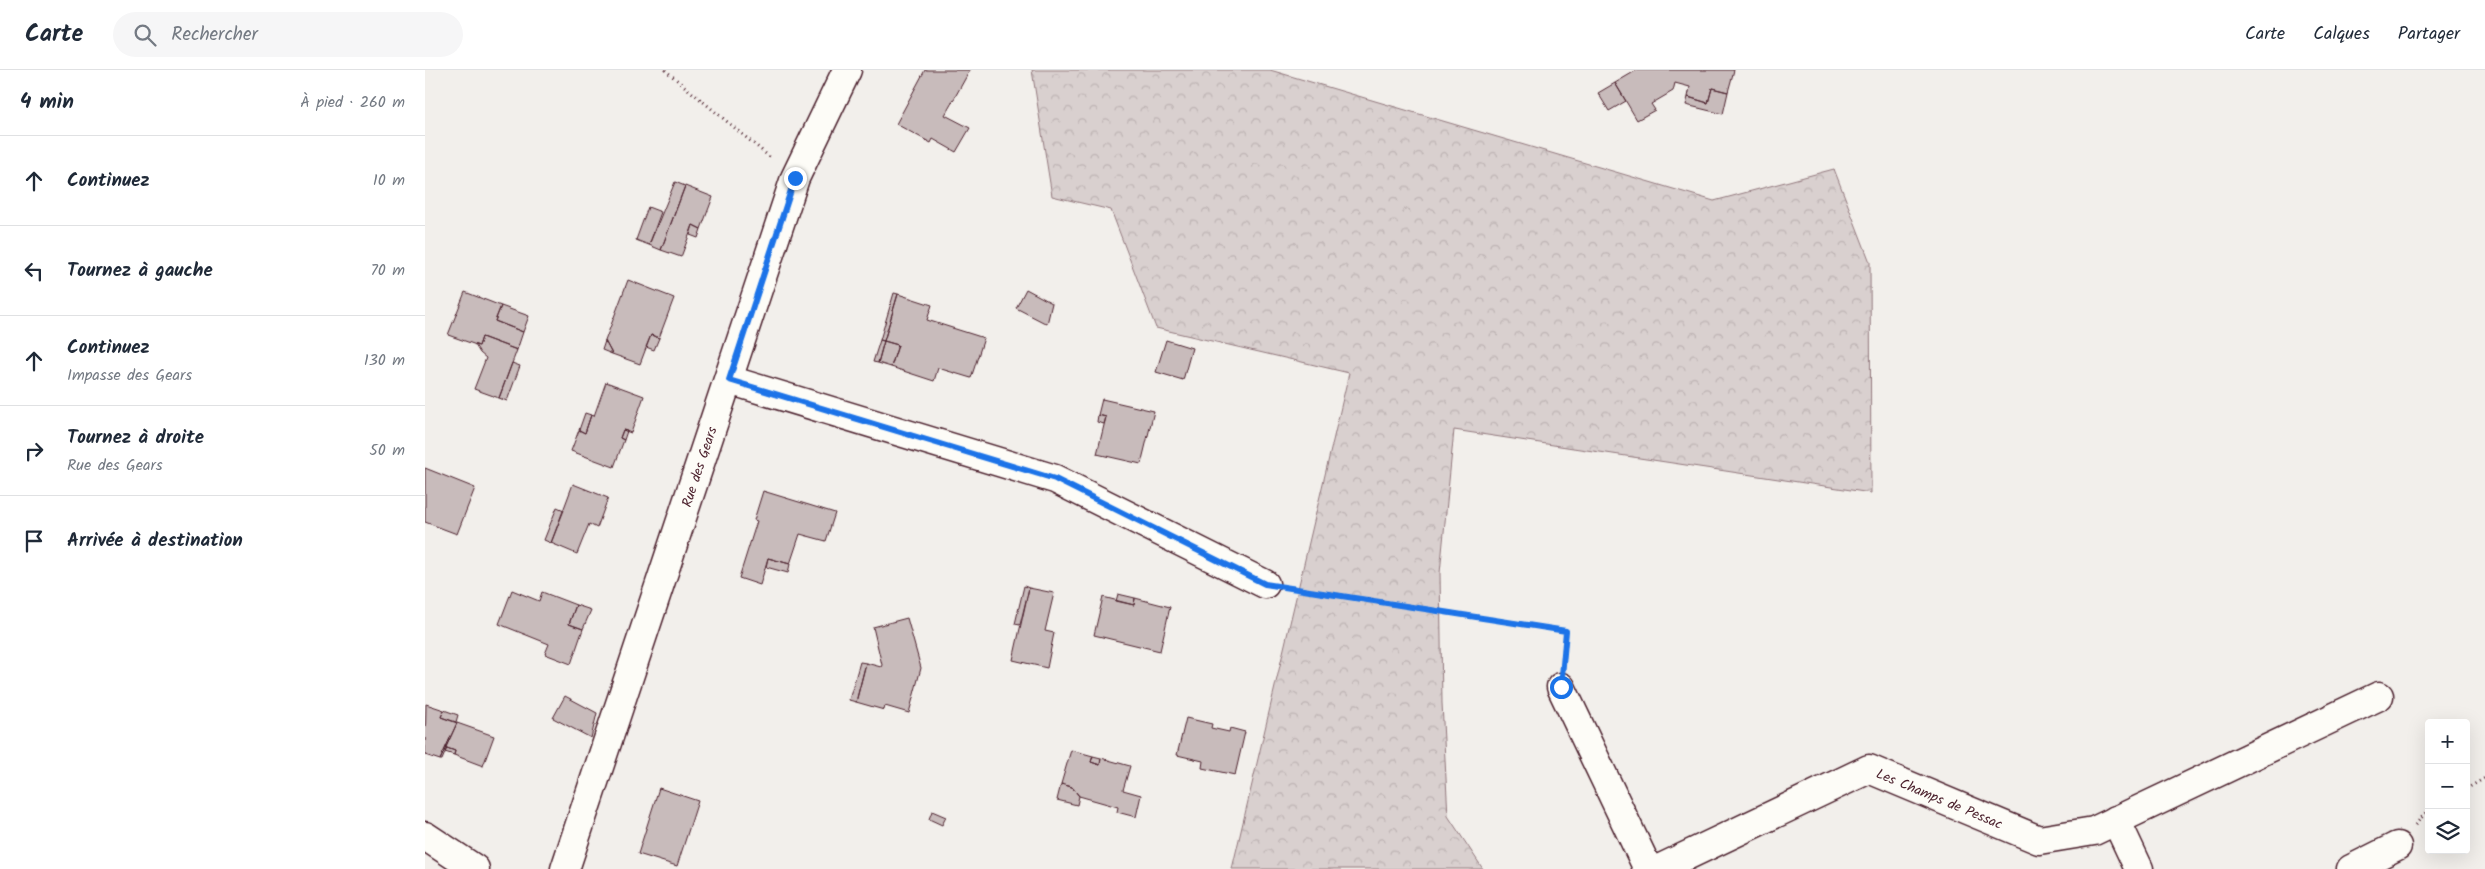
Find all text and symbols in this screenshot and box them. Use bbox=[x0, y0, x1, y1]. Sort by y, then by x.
search box bbox=[113, 12, 463, 57]
text: Carte bbox=[25, 15, 83, 54]
text: Rechercher bbox=[171, 20, 258, 50]
text: Carte bbox=[2245, 20, 2285, 49]
text: Calques bbox=[2313, 20, 2370, 49]
text: Partager bbox=[2398, 20, 2460, 49]
icon: search bbox=[131, 21, 159, 49]
text: 4 min bbox=[20, 86, 74, 119]
text: À pied · 260 m bbox=[300, 90, 405, 115]
text: Continuez bbox=[67, 166, 150, 196]
icon: ahead bbox=[20, 167, 48, 195]
route end bbox=[784, 167, 807, 190]
text: 10 m bbox=[373, 168, 405, 193]
text: Tournez à gauche bbox=[67, 256, 213, 286]
icon: left bbox=[20, 257, 48, 285]
text: 70 m bbox=[370, 258, 405, 283]
text: Continuez bbox=[67, 333, 150, 363]
icon: ahead bbox=[20, 347, 48, 375]
text: 130 m bbox=[364, 348, 405, 373]
text: Impasse des Gears bbox=[67, 363, 192, 388]
text: Tournez à droite bbox=[67, 423, 204, 453]
street label: Rue des Gears bbox=[676, 424, 724, 510]
icon: right bbox=[20, 437, 48, 465]
text: 50 m bbox=[369, 438, 405, 463]
text: Rue des Gears bbox=[67, 453, 163, 478]
text: Arrivée à destination bbox=[67, 526, 243, 556]
icon: arrive bbox=[20, 527, 48, 555]
route start bbox=[1550, 676, 1573, 699]
map controls bbox=[2425, 719, 2470, 854]
button: + bbox=[2425, 719, 2470, 764]
street label: Les Champs de Pessac bbox=[1873, 763, 2006, 836]
button: − bbox=[2425, 764, 2470, 809]
button: layers bbox=[2425, 809, 2470, 854]

